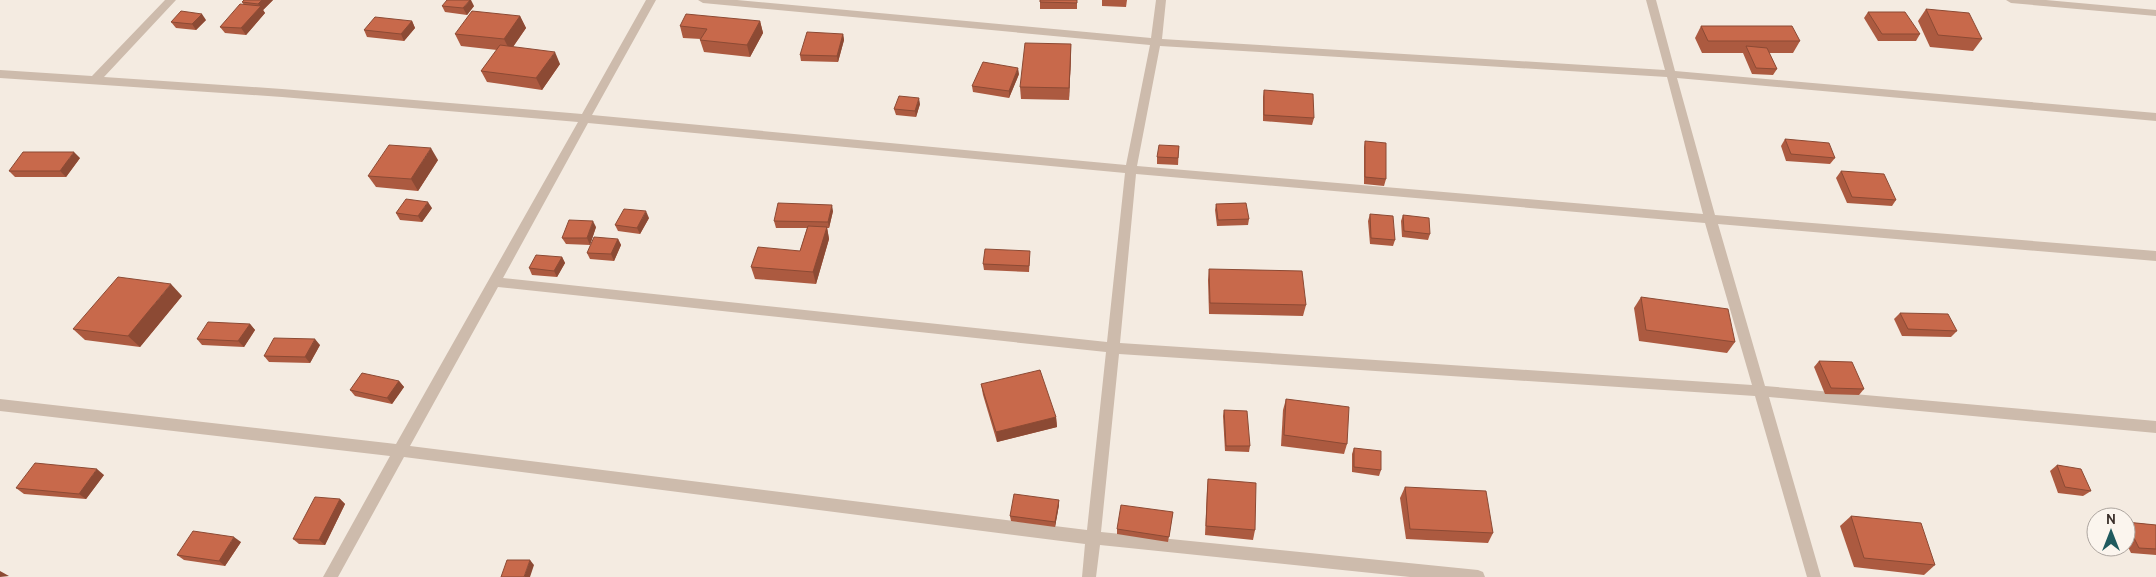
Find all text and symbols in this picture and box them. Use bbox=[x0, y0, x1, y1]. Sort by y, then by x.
north arrow bbox=[2086, 507, 2136, 557]
text: N bbox=[2106, 510, 2116, 528]

